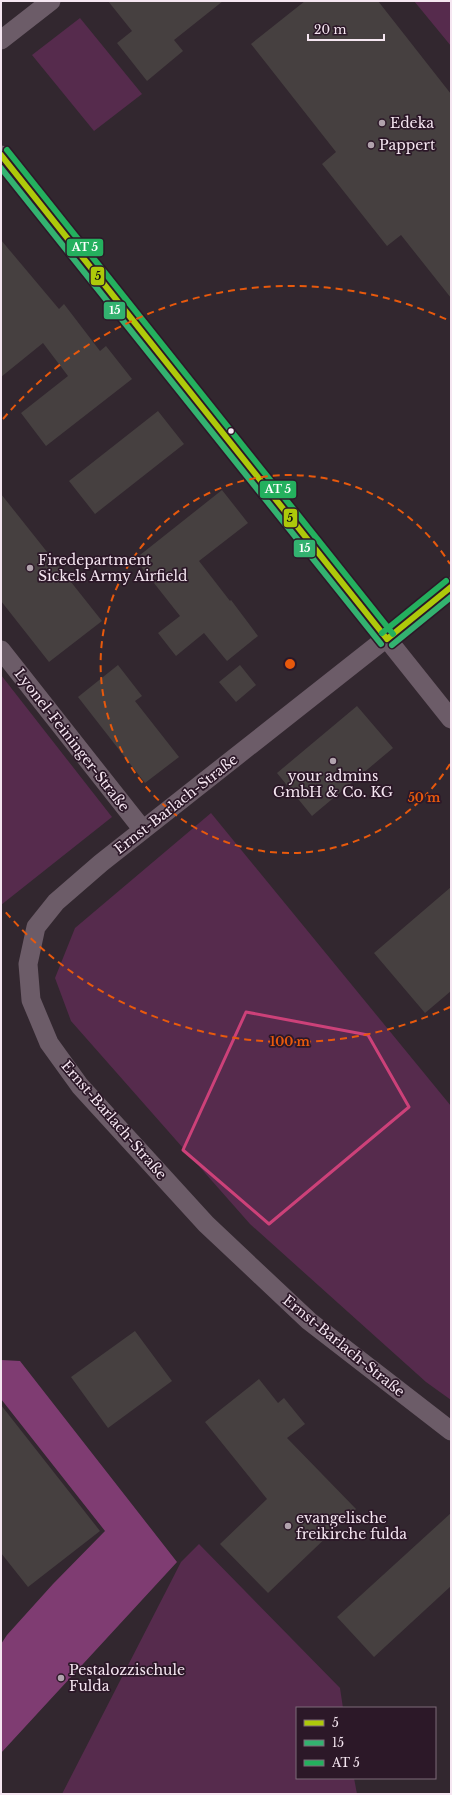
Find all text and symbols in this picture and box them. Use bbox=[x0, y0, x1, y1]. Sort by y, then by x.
scale bar bbox=[308, 16, 384, 42]
text: 20 m bbox=[314, 22, 346, 37]
place label: Edeka bbox=[390, 114, 434, 132]
marker: Edeka bbox=[377, 118, 387, 128]
place label: Pappert bbox=[379, 136, 436, 154]
marker: Pappert bbox=[366, 140, 376, 150]
line badge: AT 5 bbox=[66, 238, 104, 257]
text: AT 5 bbox=[71, 240, 99, 254]
line badge: 5 bbox=[90, 266, 105, 286]
text: 5 bbox=[95, 269, 102, 283]
line badge: 15 bbox=[103, 301, 126, 320]
text: 15 bbox=[109, 303, 121, 317]
unlabelled marker bbox=[226, 426, 236, 436]
line badge: AT 5 bbox=[259, 480, 297, 499]
text: AT 5 bbox=[264, 482, 292, 496]
line badge: 5 bbox=[283, 508, 298, 528]
text: 5 bbox=[287, 511, 294, 525]
line badge: 15 bbox=[293, 539, 316, 558]
text: 15 bbox=[299, 541, 311, 555]
place label: Firedepartment Sickels Army Airfield bbox=[38, 551, 188, 585]
marker: Firedepartment Sickels Army Airfield bbox=[25, 563, 35, 573]
centre of rings bbox=[283, 657, 297, 671]
street label: Lyonel-Feininger-Straße bbox=[11, 665, 133, 815]
street label: Ernst-Barlach-Straße bbox=[111, 750, 241, 858]
marker: your admins GmbH & Co. KG bbox=[328, 756, 338, 766]
place label: your admins GmbH & Co. KG bbox=[273, 767, 393, 801]
text: 50 m bbox=[408, 790, 441, 805]
text: 100 m bbox=[270, 1034, 311, 1049]
street label: Ernst-Barlach-Straße bbox=[57, 1057, 171, 1183]
street label: Ernst-Barlach-Straße bbox=[279, 1291, 409, 1401]
place label: evangelische freikirche fulda bbox=[296, 1509, 407, 1543]
marker: evangelische freikirche fulda bbox=[283, 1521, 293, 1531]
place label: Pestalozzischule Fulda bbox=[69, 1661, 185, 1695]
marker: Pestalozzischule Fulda bbox=[56, 1673, 66, 1683]
legend bbox=[296, 1707, 436, 1779]
text: 5 bbox=[332, 1715, 339, 1730]
text: 15 bbox=[332, 1735, 344, 1750]
text: AT 5 bbox=[331, 1755, 360, 1770]

